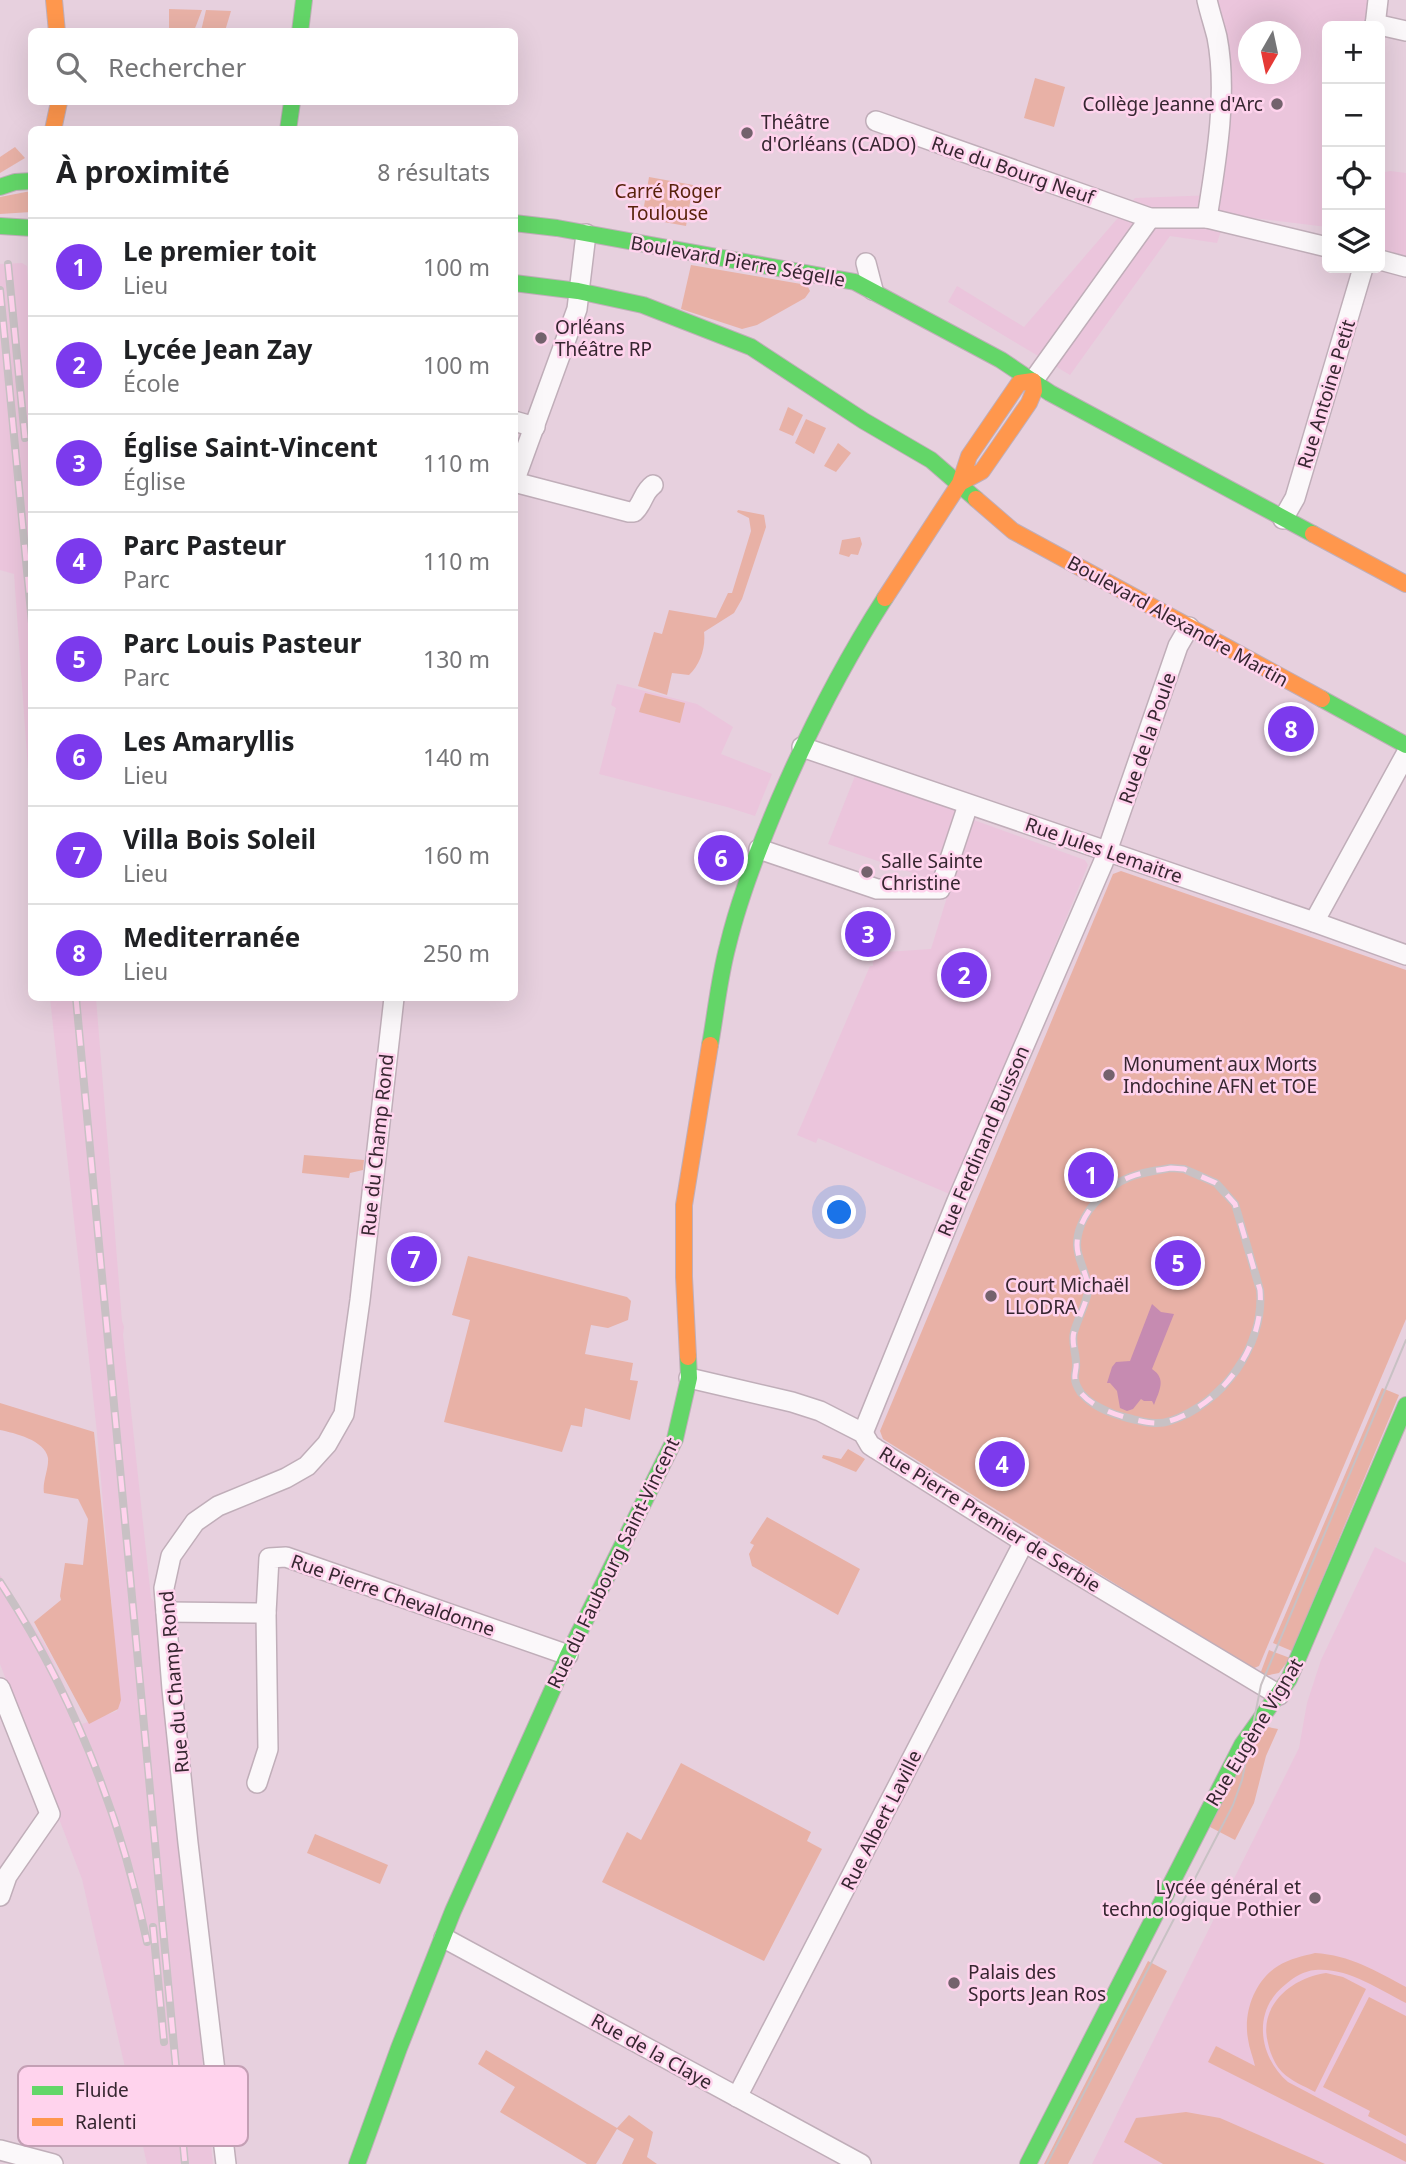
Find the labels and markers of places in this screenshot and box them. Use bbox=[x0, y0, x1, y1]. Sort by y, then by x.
place label: Collège Jeanne d'Arc bbox=[1083, 91, 1263, 117]
marker: Collège Jeanne d'Arc bbox=[1269, 96, 1285, 112]
place label: Théâtre d'Orléans (CADO) bbox=[761, 109, 916, 157]
marker: Théâtre d'Orléans (CADO) bbox=[739, 125, 755, 141]
place label: Orléans Théâtre RP bbox=[555, 314, 652, 362]
marker: Orléans Théâtre RP bbox=[533, 330, 549, 346]
pin: 8 bbox=[1268, 703, 1314, 755]
pin: 6 bbox=[698, 832, 744, 884]
place label: Salle Sainte Christine bbox=[881, 848, 983, 896]
marker: Salle Sainte Christine bbox=[859, 864, 875, 880]
pin: 3 bbox=[845, 908, 891, 960]
pin: 2 bbox=[941, 949, 987, 1001]
place label: Monument aux Morts Indochine AFN et TOE bbox=[1123, 1051, 1317, 1099]
marker: Monument aux Morts Indochine AFN et TOE bbox=[1101, 1067, 1117, 1083]
pin: 1 bbox=[1068, 1149, 1114, 1201]
pin: 7 bbox=[391, 1233, 437, 1285]
pin: 5 bbox=[1155, 1237, 1201, 1289]
place label: Court Michaël LLODRA bbox=[1005, 1272, 1129, 1320]
marker: Court Michaël LLODRA bbox=[983, 1288, 999, 1304]
pin: 4 bbox=[979, 1438, 1025, 1490]
place label: Lycée général et technologique Pothier bbox=[1102, 1874, 1301, 1922]
marker: Lycée général et technologique Pothier bbox=[1307, 1890, 1323, 1906]
place label: Palais des Sports Jean Ros bbox=[968, 1959, 1106, 2007]
marker: Palais des Sports Jean Ros bbox=[946, 1975, 962, 1991]

